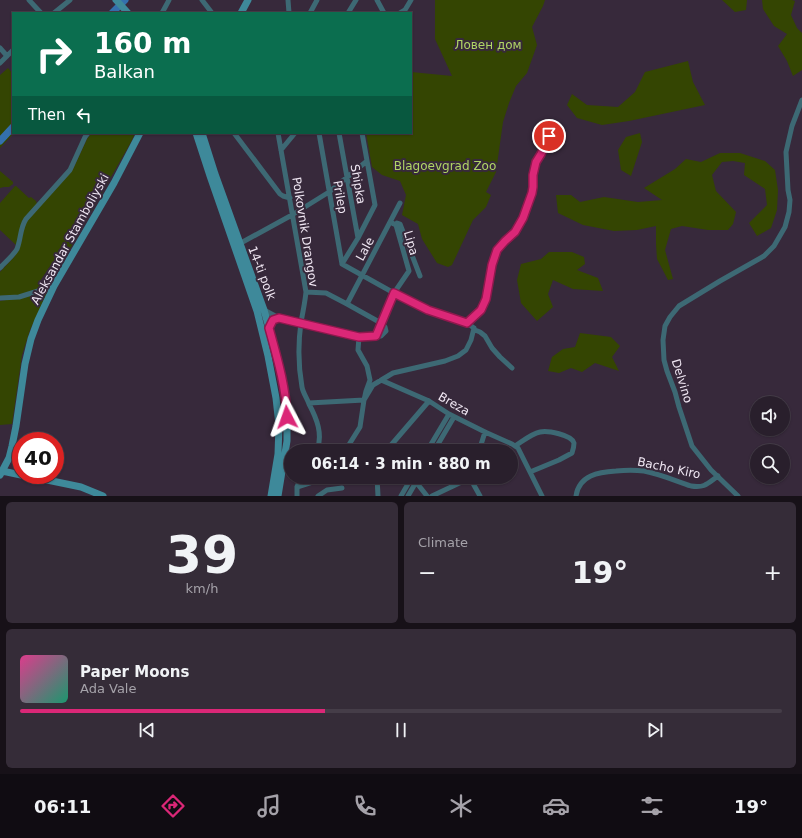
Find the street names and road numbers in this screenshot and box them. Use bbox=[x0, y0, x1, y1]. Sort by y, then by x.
street label: Shipka bbox=[348, 163, 368, 205]
street label: Aleksandar Stamboliyski bbox=[28, 171, 112, 307]
street label: Polkovnik Drangov bbox=[289, 176, 321, 288]
street label: Prilep bbox=[330, 179, 350, 215]
street label: Lipa bbox=[401, 229, 421, 257]
street label: Lale bbox=[353, 235, 377, 263]
street label: 14-ti polk bbox=[245, 244, 279, 302]
street label: Delvino bbox=[669, 357, 695, 405]
street label: Breza bbox=[436, 389, 472, 419]
street label: Bacho Kiro bbox=[636, 454, 702, 482]

